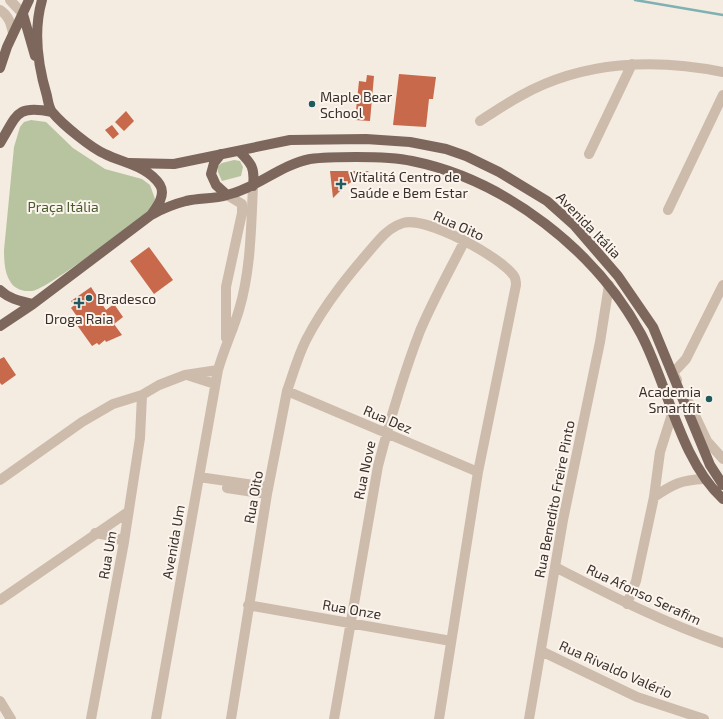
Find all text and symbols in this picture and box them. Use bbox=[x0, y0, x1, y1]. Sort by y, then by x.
place label: Maple Bear School bbox=[320, 88, 393, 121]
marker: Maple Bear School bbox=[307, 99, 317, 109]
place label: Vitalitá Centro de Saúde e Bem Estar bbox=[350, 168, 468, 201]
marker: Vitalitá Centro de Saúde e Bem Estar bbox=[335, 178, 347, 190]
street label: Avenida Itália bbox=[553, 188, 625, 262]
park label: Praça Itália bbox=[27, 198, 99, 216]
street label: Rua Oito bbox=[431, 206, 487, 244]
place label: Bradesco bbox=[97, 290, 156, 307]
marker: Bradesco bbox=[84, 293, 94, 303]
marker: Droga Raia bbox=[74, 298, 84, 308]
place label: Droga Raia bbox=[45, 310, 113, 327]
place label: Academia Smartfit bbox=[639, 383, 701, 416]
marker: Academia Smartfit bbox=[704, 394, 714, 404]
street label: Rua Dez bbox=[361, 401, 415, 437]
street label: Rua Benedito Freire Pinto bbox=[530, 419, 578, 579]
street label: Rua Nove bbox=[349, 439, 379, 501]
street label: Rua Oito bbox=[240, 469, 266, 525]
street label: Avenida Um bbox=[158, 503, 188, 581]
street label: Rua Um bbox=[94, 529, 120, 581]
street label: Rua Afonso Serafim bbox=[584, 560, 704, 628]
street label: Rua Onze bbox=[321, 595, 383, 623]
street label: Rua Rivaldo Valério bbox=[557, 636, 675, 702]

